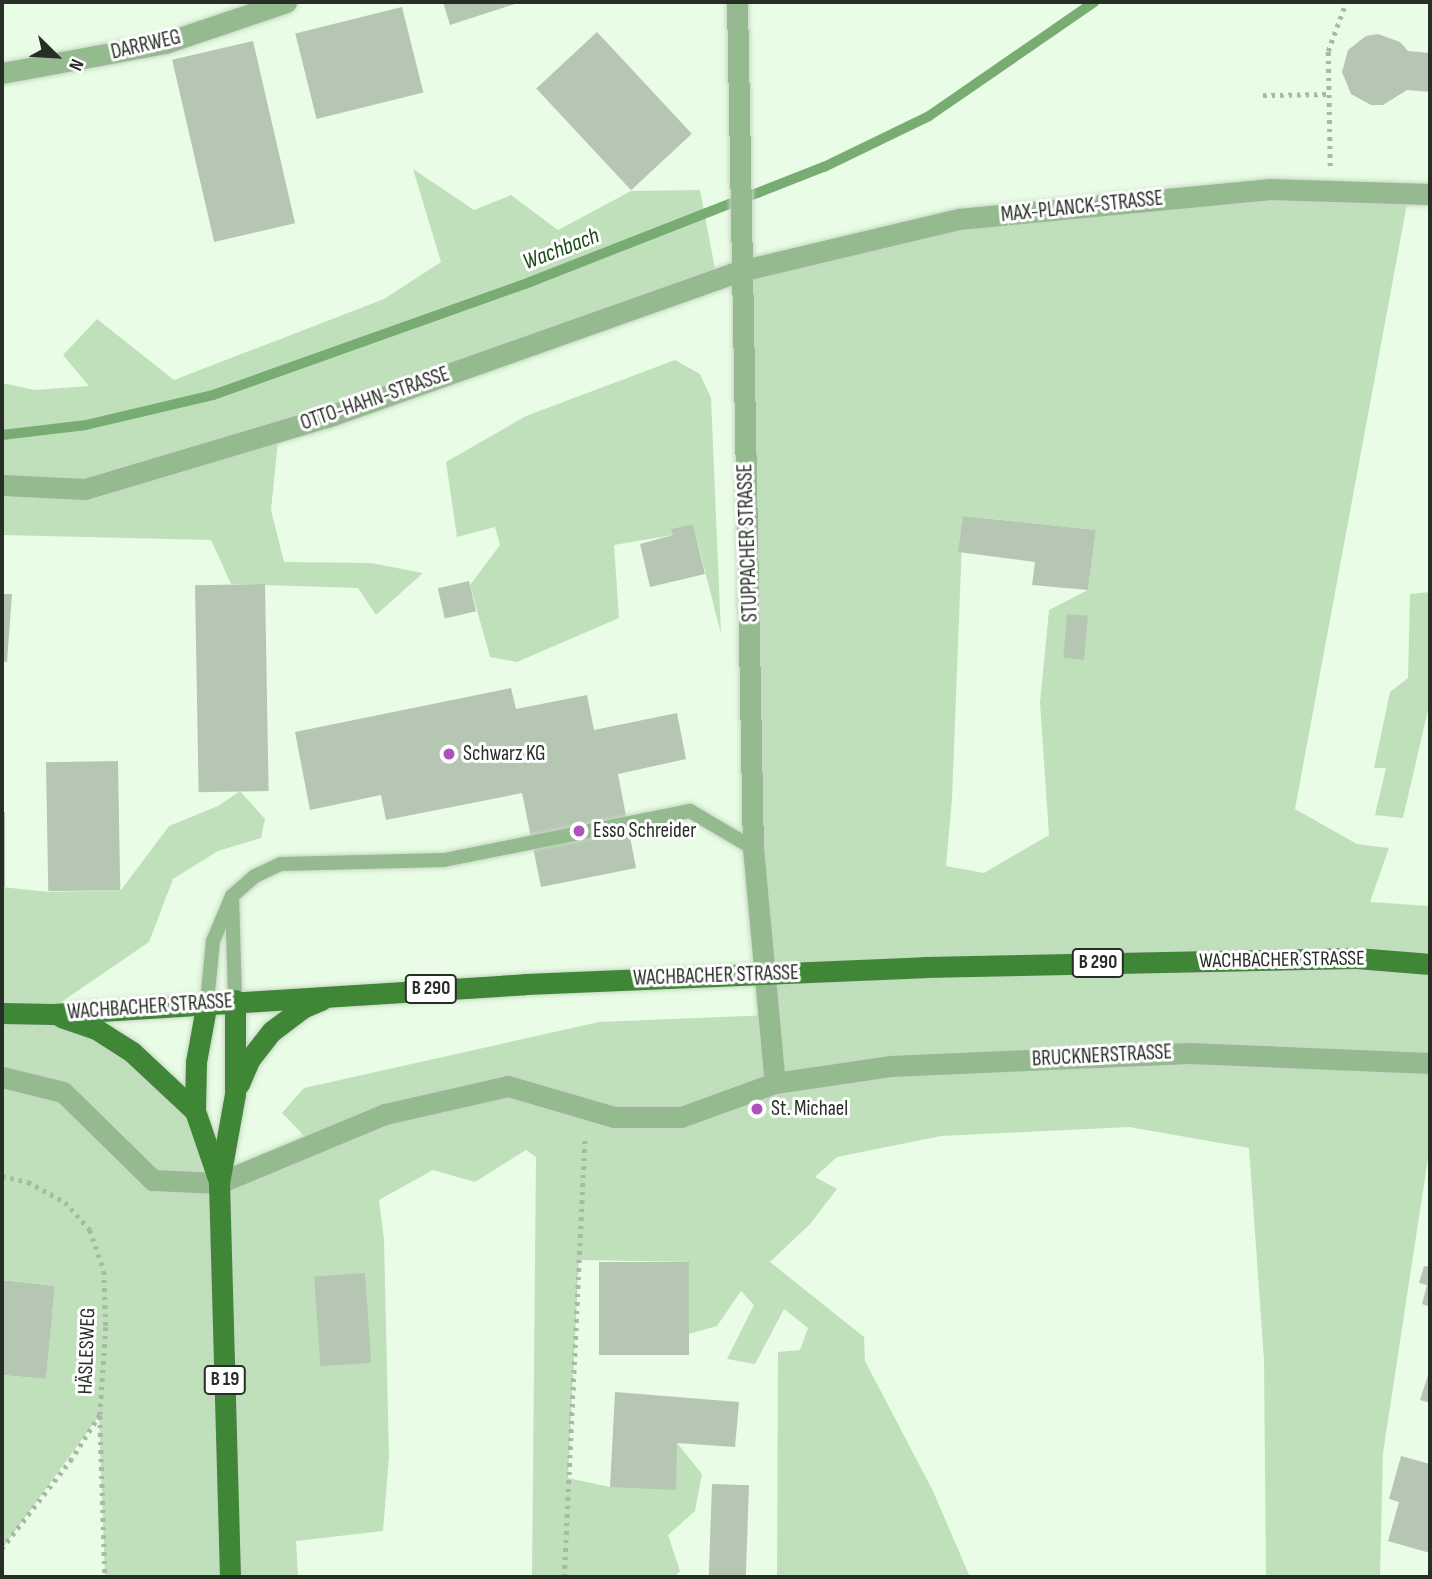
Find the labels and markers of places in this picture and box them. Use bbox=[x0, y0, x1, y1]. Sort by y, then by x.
place label: Schwarz KG bbox=[463, 741, 546, 767]
marker: Schwarz KG bbox=[441, 746, 457, 762]
place label: Esso Schreider bbox=[593, 818, 696, 844]
marker: Esso Schreider bbox=[571, 823, 587, 839]
place label: St. Michael bbox=[771, 1096, 848, 1122]
marker: St. Michael bbox=[749, 1101, 765, 1117]

